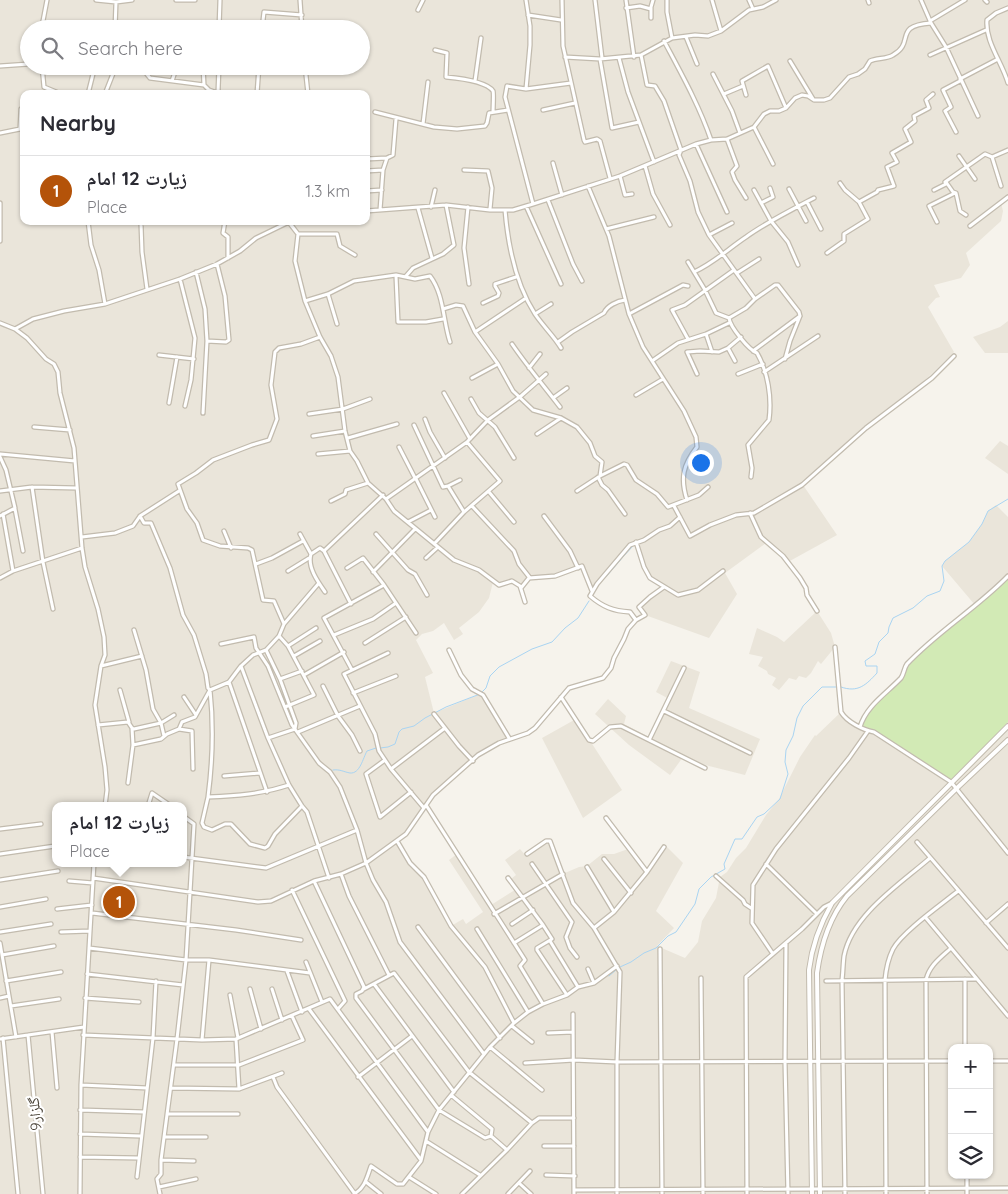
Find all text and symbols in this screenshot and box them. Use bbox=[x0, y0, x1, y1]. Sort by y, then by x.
search box bbox=[20, 20, 370, 75]
icon: search bbox=[38, 34, 66, 62]
text: Search here bbox=[78, 36, 183, 60]
text: Nearby bbox=[40, 110, 116, 136]
text: زیارت 12 امام bbox=[87, 166, 187, 190]
text: 1 bbox=[53, 181, 59, 201]
text: 1.3 km bbox=[305, 181, 350, 201]
text: Place bbox=[87, 197, 127, 217]
your location bbox=[688, 450, 714, 476]
popup bbox=[52, 802, 187, 867]
text: زیارت 12 امام bbox=[70, 810, 169, 834]
text: Place bbox=[70, 841, 110, 861]
pin: 1 bbox=[103, 883, 135, 921]
map controls bbox=[948, 1044, 993, 1179]
button: + bbox=[948, 1044, 993, 1089]
button: − bbox=[948, 1089, 993, 1134]
street label: گلزار9 bbox=[24, 1096, 45, 1132]
button: layers bbox=[948, 1134, 993, 1179]

